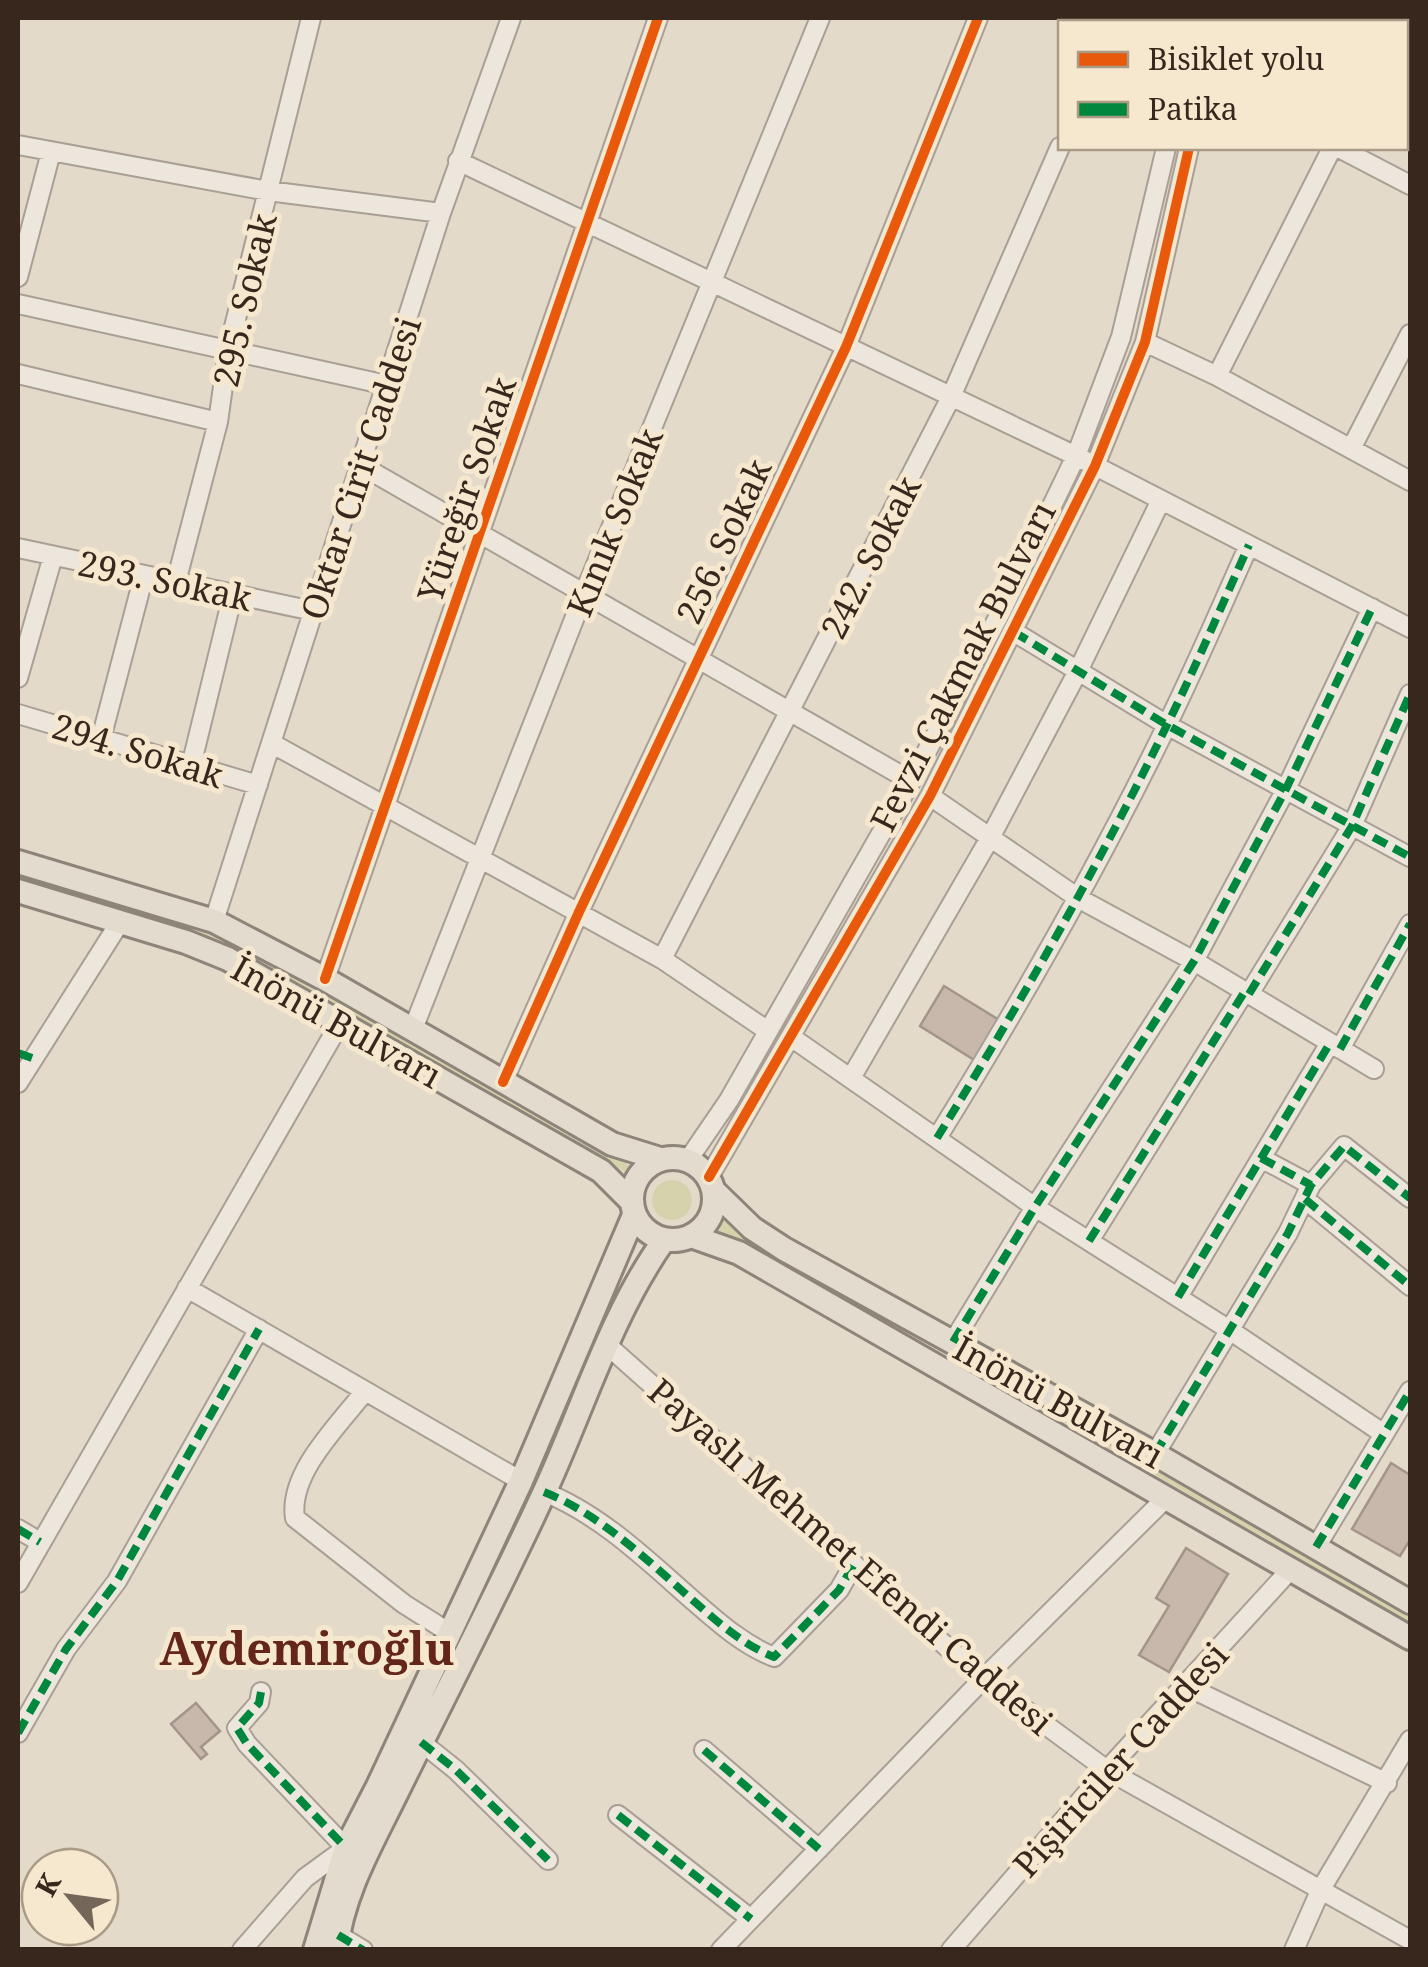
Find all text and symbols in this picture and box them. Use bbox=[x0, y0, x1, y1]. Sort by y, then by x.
legend bbox=[1058, 20, 1408, 150]
text: Bisiklet yolu bbox=[1148, 38, 1324, 79]
text: Patika bbox=[1148, 88, 1238, 129]
street label: 295. Sokak bbox=[201, 208, 287, 391]
street label: Oktar Cirit Caddesi bbox=[289, 311, 431, 625]
street label: Yüreğir Sokak bbox=[405, 370, 527, 609]
street label: Kınık Sokak bbox=[555, 420, 673, 623]
street label: 256. Sokak bbox=[664, 451, 782, 631]
street label: 242. Sokak bbox=[809, 467, 931, 646]
street label: Fevzi Çakmak Bulvarı bbox=[858, 493, 1066, 839]
street label: 293. Sokak bbox=[74, 539, 257, 621]
street label: 294. Sokak bbox=[47, 702, 230, 798]
street label: İnönü Bulvarı bbox=[224, 944, 450, 1098]
street label: İnönü Bulvarı bbox=[946, 1324, 1172, 1478]
street label: Payaslı Mehmet Efendi Caddesi bbox=[639, 1367, 1063, 1745]
district label: Aydemiroğlu bbox=[159, 1617, 455, 1678]
street label: Pişiriciler Caddesi bbox=[1002, 1632, 1238, 1886]
north arrow bbox=[20, 1847, 120, 1947]
text: K bbox=[26, 1866, 69, 1903]

